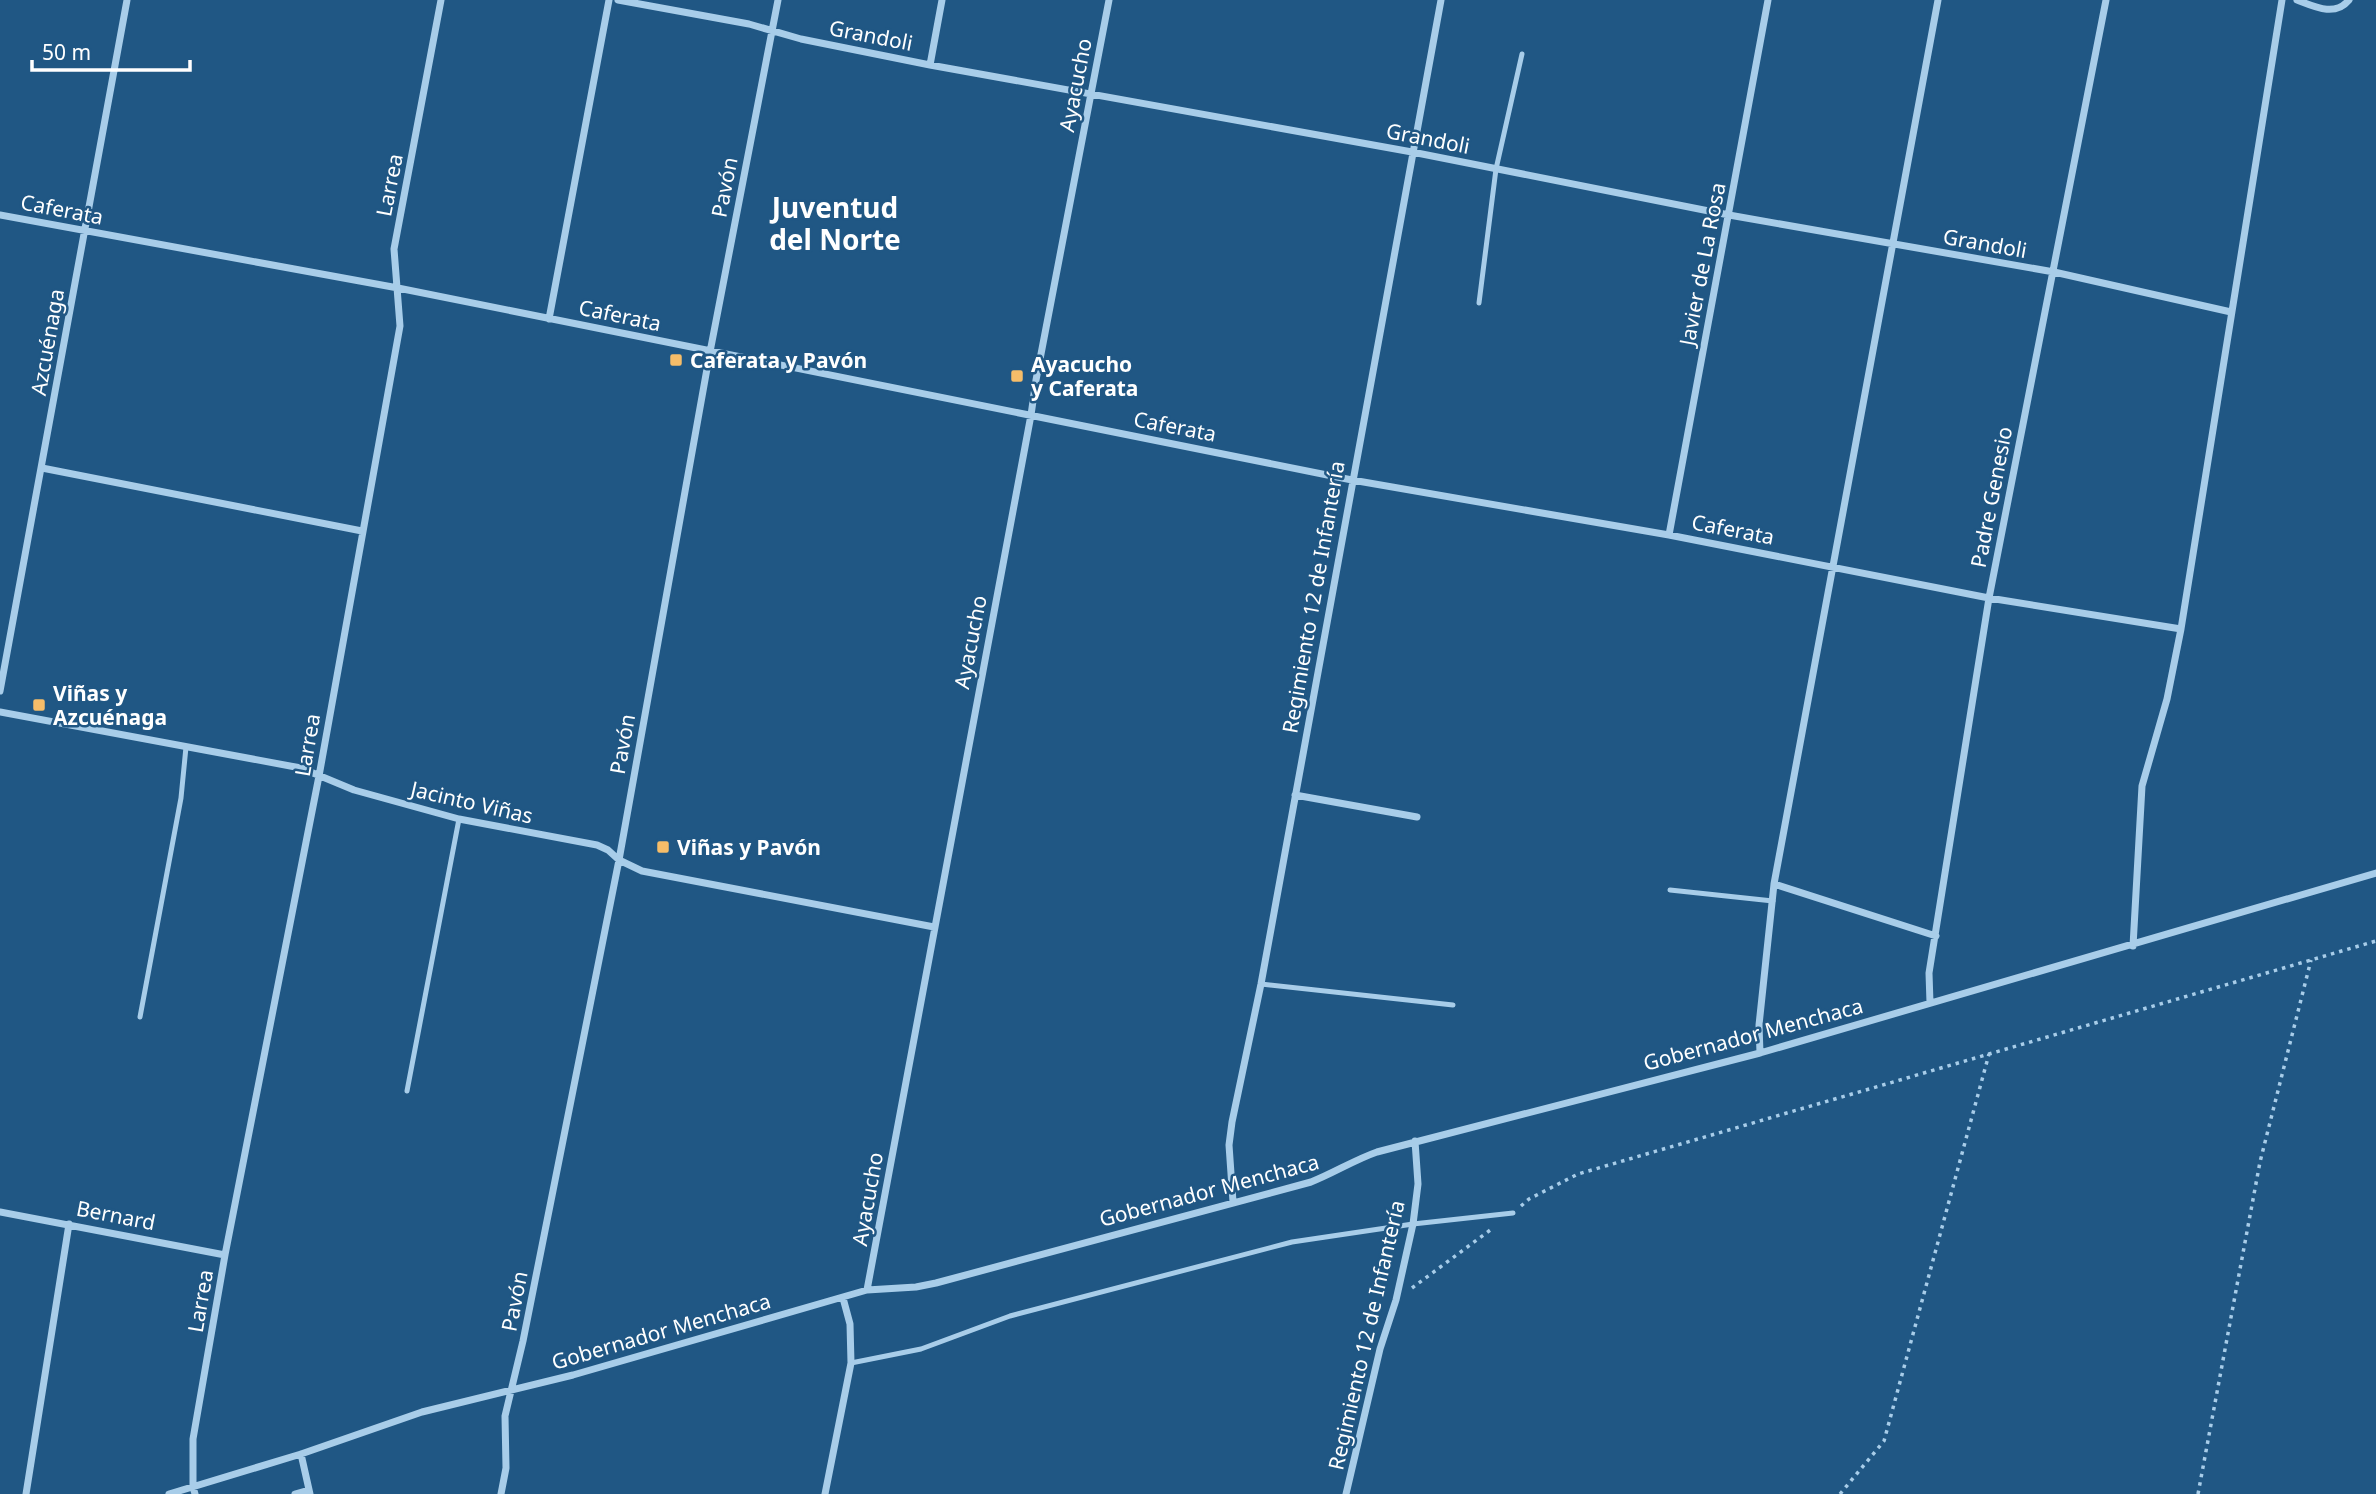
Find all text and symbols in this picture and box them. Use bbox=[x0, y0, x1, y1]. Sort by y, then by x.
street label: Grandoli bbox=[827, 13, 915, 57]
scale bar bbox=[32, 28, 189, 72]
street label: Ayacucho bbox=[1052, 36, 1098, 134]
text: 50 m bbox=[42, 38, 91, 66]
street label: Grandoli bbox=[1384, 116, 1472, 160]
street label: Larrea bbox=[369, 151, 409, 219]
street label: Pavón bbox=[704, 154, 744, 220]
street label: Javier de La Rosa bbox=[1672, 180, 1732, 350]
street label: Caferata bbox=[18, 187, 106, 231]
district label: Juventud del Norte bbox=[769, 188, 901, 258]
street label: Grandoli bbox=[1941, 222, 2029, 264]
street label: Azcuénaga bbox=[24, 287, 70, 397]
street label: Caferata bbox=[576, 293, 664, 337]
place label: Caferata y Pavón bbox=[690, 346, 867, 374]
place label: Ayacucho y Caferata bbox=[1031, 350, 1138, 402]
marker: Caferata y Pavón bbox=[668, 352, 684, 368]
marker: Ayacucho y Caferata bbox=[1009, 368, 1025, 384]
street label: Caferata bbox=[1131, 404, 1219, 448]
street label: Padre Genesio bbox=[1964, 424, 2018, 570]
street label: Regimiento 12 de Infantería bbox=[1275, 459, 1351, 735]
street label: Caferata bbox=[1689, 507, 1777, 551]
street label: Ayacucho bbox=[947, 593, 993, 691]
place label: Viñas y Azcuénaga bbox=[53, 679, 167, 731]
marker: Viñas y Azcuénaga bbox=[31, 697, 47, 713]
street label: Larrea bbox=[288, 711, 326, 779]
street label: Pavón bbox=[603, 712, 641, 776]
street label: Jacinto Viñas bbox=[406, 774, 536, 830]
place label: Viñas y Pavón bbox=[677, 833, 821, 861]
marker: Viñas y Pavón bbox=[655, 839, 671, 855]
street label: Gobernador Menchaca bbox=[1640, 991, 1866, 1077]
street label: Gobernador Menchaca bbox=[1096, 1147, 1322, 1233]
street label: Ayacucho bbox=[845, 1150, 889, 1248]
street label: Bernard bbox=[74, 1194, 158, 1236]
street label: Regimiento 12 de Infantería bbox=[1321, 1197, 1411, 1473]
street label: Larrea bbox=[181, 1267, 219, 1335]
street label: Pavón bbox=[494, 1268, 534, 1334]
street label: Gobernador Menchaca bbox=[548, 1286, 774, 1376]

